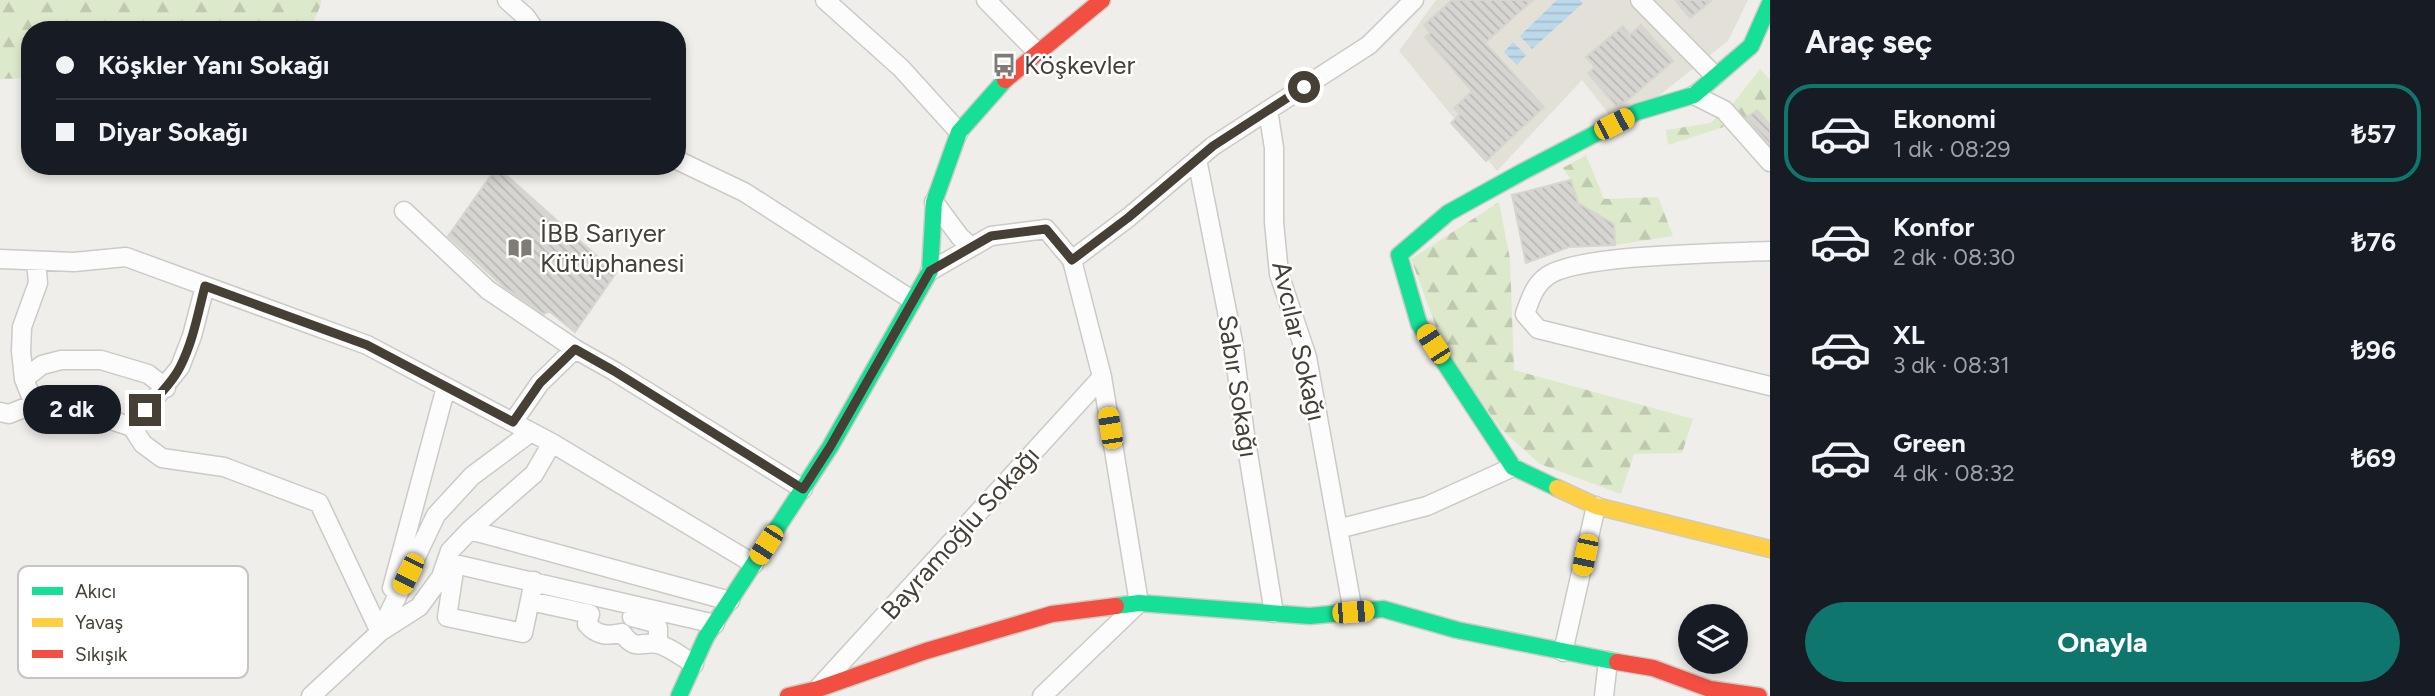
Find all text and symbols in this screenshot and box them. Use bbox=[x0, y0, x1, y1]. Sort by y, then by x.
text: Araç seç bbox=[1805, 23, 1932, 61]
text: Köşkler Yanı Sokağı bbox=[98, 49, 330, 81]
place label: Köşkevler bbox=[1024, 49, 1136, 81]
bus stop icon: Köşkevler bbox=[990, 51, 1018, 79]
route start bbox=[1288, 71, 1320, 103]
icon: car bbox=[1809, 102, 1872, 165]
text: Ekonomi bbox=[1893, 103, 1996, 135]
car bbox=[1591, 105, 1638, 143]
text: Diyar Sokağı bbox=[98, 116, 248, 148]
text: ₺57 bbox=[2352, 118, 2396, 150]
text: 1 dk · 08:29 bbox=[1893, 135, 2011, 163]
icon: car bbox=[1809, 210, 1872, 273]
text: Konfor bbox=[1893, 211, 1974, 243]
place label: İBB Sarıyer Kütüphanesi bbox=[540, 217, 685, 279]
text: ₺76 bbox=[2352, 226, 2396, 258]
library icon: İBB Sarıyer Kütüphanesi bbox=[506, 234, 534, 262]
text: 2 dk · 08:30 bbox=[1893, 243, 2015, 271]
street label: Avcılar Sokağı bbox=[1265, 258, 1333, 424]
street label: Sabır Sokağı bbox=[1211, 313, 1265, 459]
icon: car bbox=[1809, 318, 1872, 381]
text: XL bbox=[1893, 319, 1925, 351]
car bbox=[1413, 321, 1454, 367]
text: ₺96 bbox=[2351, 334, 2396, 366]
text: 3 dk · 08:31 bbox=[1893, 351, 2010, 379]
callout: 2 dk bbox=[23, 386, 120, 434]
route end bbox=[129, 394, 161, 426]
text: 2 dk bbox=[50, 395, 94, 423]
car bbox=[1097, 406, 1124, 450]
icon: car bbox=[1809, 426, 1872, 489]
text: Green bbox=[1893, 427, 1966, 459]
street label: Bayramoğlu Sokağı bbox=[874, 440, 1046, 626]
text: ₺69 bbox=[2351, 442, 2396, 474]
text: 4 dk · 08:32 bbox=[1893, 459, 2015, 487]
car bbox=[746, 522, 787, 568]
car bbox=[1571, 532, 1600, 578]
car bbox=[390, 551, 427, 597]
legend bbox=[18, 566, 248, 678]
text: Akıcı bbox=[75, 580, 116, 603]
car bbox=[1332, 600, 1375, 624]
button: Onayla bbox=[1805, 602, 2400, 682]
map controls bbox=[1678, 604, 1748, 674]
button: layers bbox=[1678, 604, 1748, 674]
text: Yavaş bbox=[75, 611, 123, 634]
text: Sıkışık bbox=[75, 643, 128, 666]

